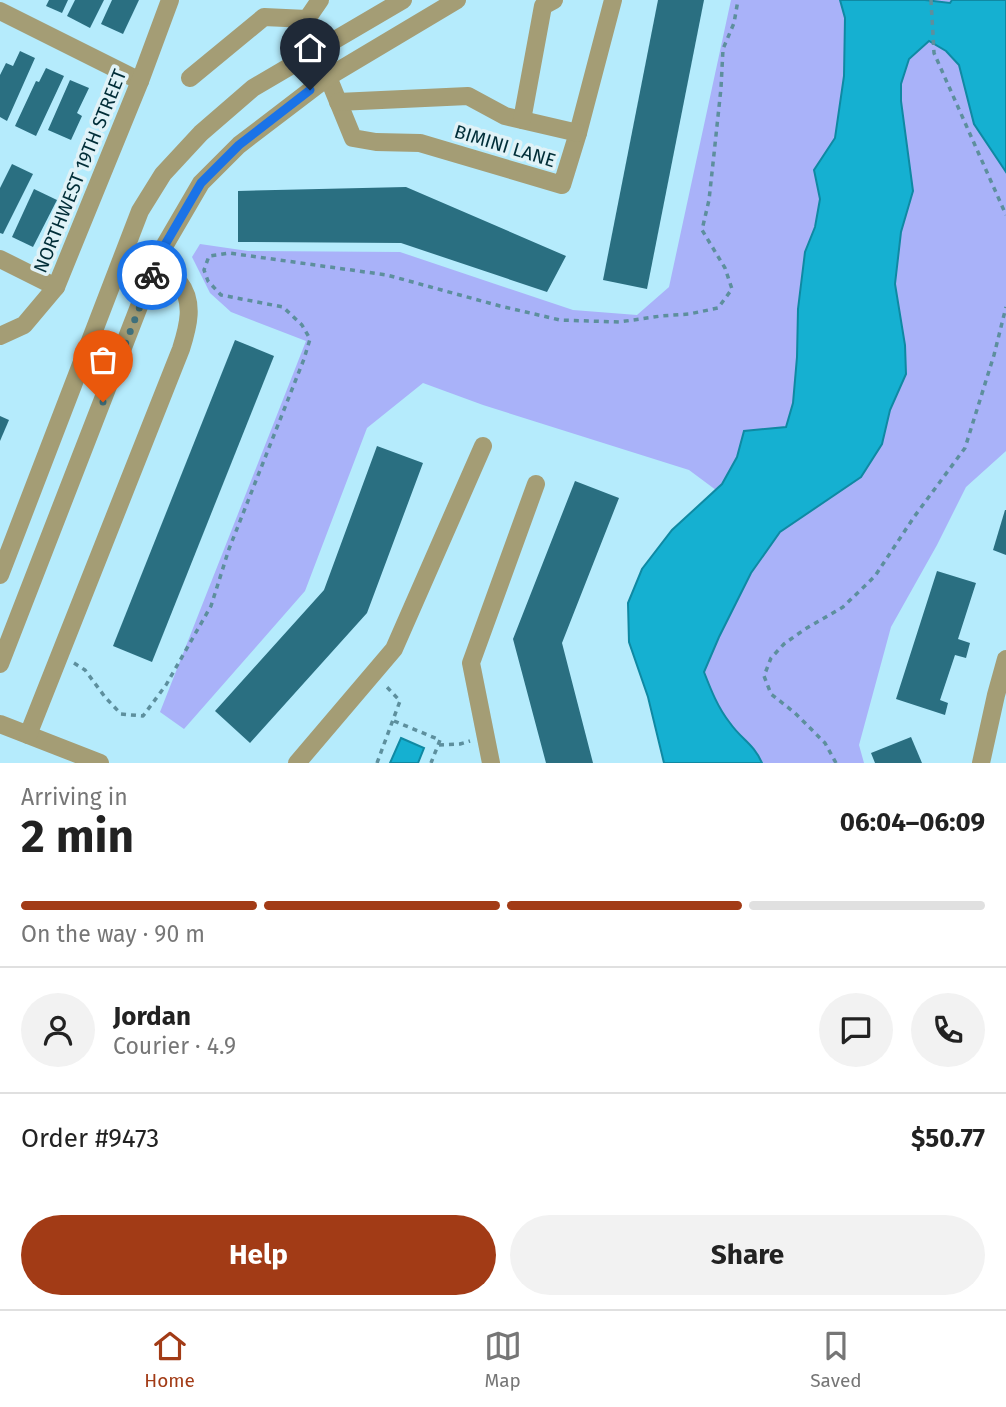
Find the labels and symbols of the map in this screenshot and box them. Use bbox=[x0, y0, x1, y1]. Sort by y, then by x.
pin bbox=[280, 18, 340, 90]
street label: NORTHWEST 19TH STREET bbox=[29, 66, 131, 276]
street label: BIMINI LANE bbox=[452, 120, 558, 172]
courier bbox=[117, 240, 187, 310]
pin bbox=[73, 330, 133, 402]

